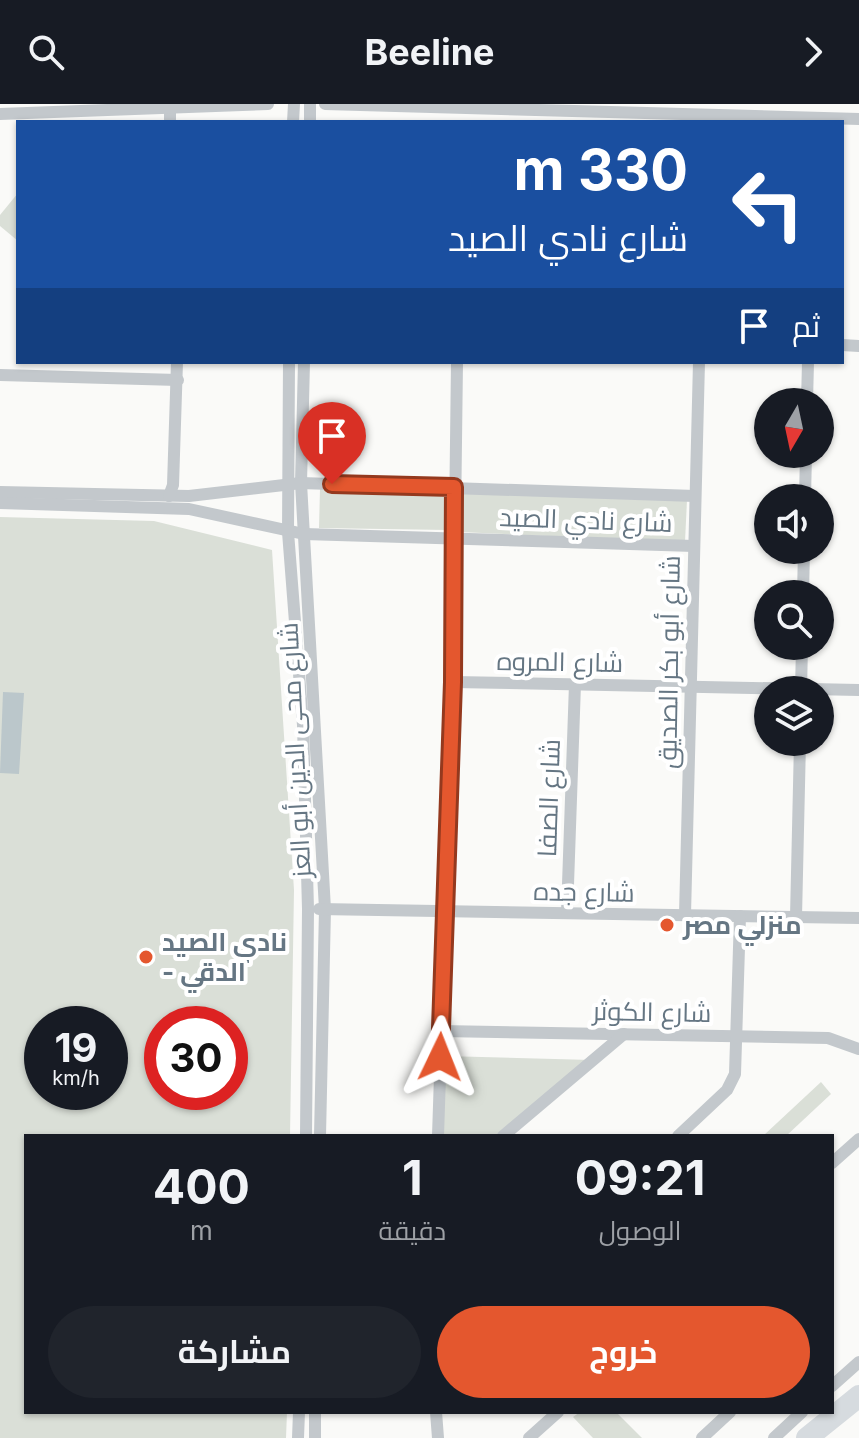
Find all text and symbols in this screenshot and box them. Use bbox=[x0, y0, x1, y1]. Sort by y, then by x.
icon: search bbox=[24, 30, 68, 74]
text: Beeline bbox=[364, 30, 495, 74]
icon: forward bbox=[791, 30, 835, 74]
text: 330 m bbox=[514, 136, 688, 204]
icon: left bbox=[716, 152, 820, 256]
text: شارع نادي الصيد bbox=[448, 216, 688, 260]
icon: arrive bbox=[732, 304, 776, 348]
text: ثم bbox=[792, 308, 820, 344]
north arrow bbox=[754, 388, 834, 468]
map controls bbox=[754, 388, 834, 756]
pin bbox=[298, 402, 366, 484]
icon: arrive bbox=[310, 414, 354, 458]
button: sound bbox=[754, 484, 834, 564]
street label: شارع نادي الصيد bbox=[499, 501, 673, 543]
street label: شارع أبو بكر الصديق bbox=[650, 555, 688, 769]
button: search bbox=[754, 580, 834, 660]
street label: شارع محى الدين أبو العز bbox=[271, 621, 319, 881]
street label: شارع المروه bbox=[496, 645, 624, 680]
button: layers bbox=[754, 676, 834, 756]
street label: شارع الصفا bbox=[531, 738, 568, 858]
street label: شارع جده bbox=[533, 875, 635, 910]
place label: منزلي مصر bbox=[682, 909, 802, 946]
marker: منزلي مصر bbox=[658, 916, 676, 934]
place label: نادي الصيد - الدقي bbox=[162, 926, 287, 993]
marker: نادي الصيد - الدقي bbox=[137, 948, 155, 966]
street label: شارع الكوثر bbox=[590, 995, 712, 1030]
speed limit sign: 30 bbox=[144, 1006, 248, 1110]
position arrow bbox=[398, 1015, 482, 1099]
text: 19 bbox=[54, 1023, 98, 1072]
text: km/h bbox=[52, 1066, 100, 1090]
text: 1 bbox=[402, 1148, 423, 1207]
text: 09:21 bbox=[575, 1148, 705, 1207]
text: 400 bbox=[153, 1157, 250, 1216]
text: m bbox=[190, 1215, 213, 1246]
text: دقيقة bbox=[379, 1215, 446, 1246]
text: الوصول bbox=[599, 1215, 682, 1246]
button: مشاركة bbox=[48, 1306, 421, 1398]
button: خروج bbox=[437, 1306, 810, 1398]

